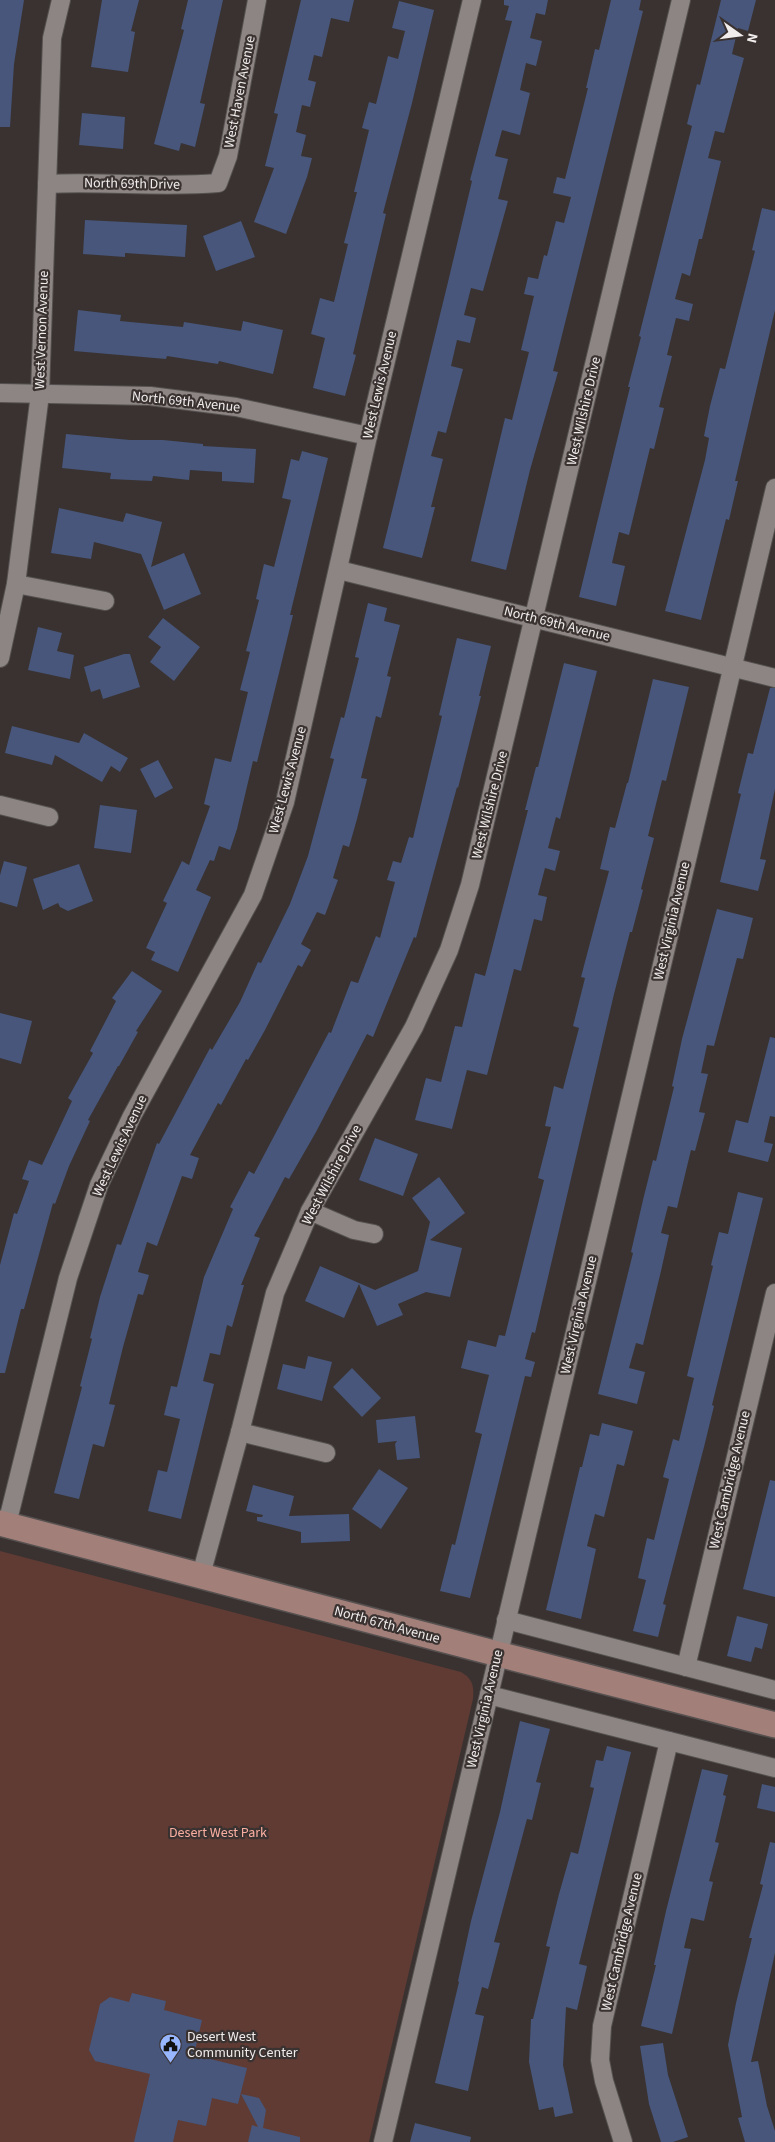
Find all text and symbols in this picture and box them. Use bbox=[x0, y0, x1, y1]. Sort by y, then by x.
north arrow bbox=[715, 10, 765, 60]
text: N bbox=[741, 31, 762, 45]
street label: West Haven Avenue bbox=[219, 34, 261, 150]
street label: North 69th Drive bbox=[84, 173, 180, 195]
street label: West Vernon Avenue bbox=[30, 270, 54, 390]
street label: West Lewis Avenue bbox=[358, 329, 402, 441]
street label: West Wilshire Drive bbox=[562, 355, 606, 467]
street label: North 69th Avenue bbox=[131, 386, 241, 418]
street label: North 69th Avenue bbox=[502, 601, 612, 647]
street label: West Lewis Avenue bbox=[264, 724, 312, 836]
street label: West Wilshire Drive bbox=[467, 749, 513, 861]
street label: West Virginia Avenue bbox=[649, 860, 695, 982]
street label: West Lewis Avenue bbox=[88, 1092, 152, 1200]
street label: West Wilshire Drive bbox=[297, 1121, 367, 1229]
street label: West Virginia Avenue bbox=[556, 1254, 602, 1376]
street label: West Cambridge Avenue bbox=[704, 1409, 756, 1551]
street label: North 67th Avenue bbox=[332, 1601, 442, 1649]
street label: West Virginia Avenue bbox=[462, 1648, 508, 1770]
park label: Desert West Park bbox=[169, 1823, 267, 1843]
street label: West Cambridge Avenue bbox=[596, 1871, 648, 2013]
place label: Desert West Community Center bbox=[187, 2027, 298, 2063]
public building icon: Desert West Community Center bbox=[159, 2033, 183, 2064]

